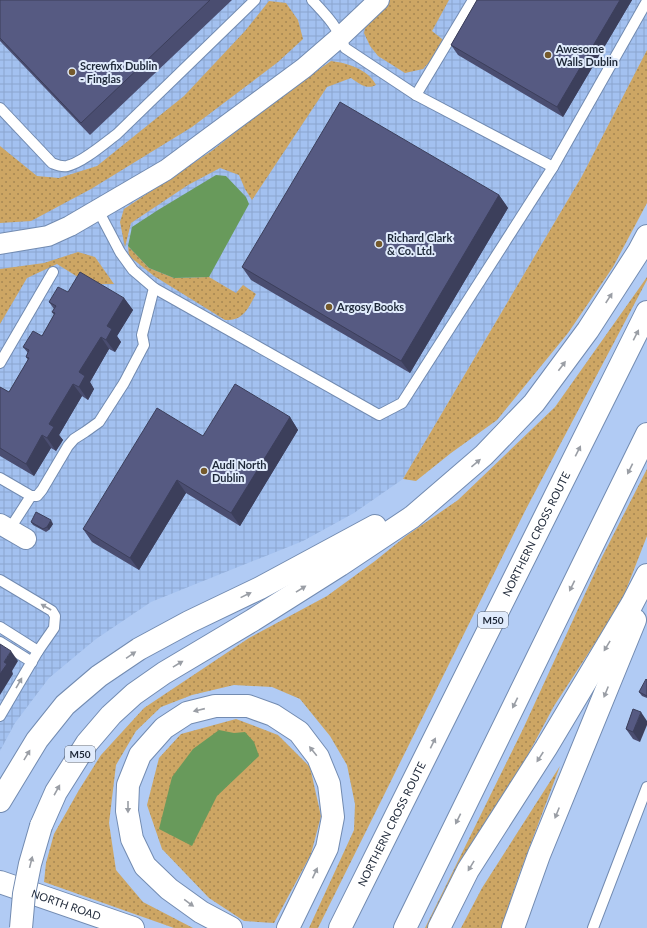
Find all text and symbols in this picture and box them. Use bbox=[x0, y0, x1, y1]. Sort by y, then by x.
place label: Awesome Walls Dublin bbox=[555, 42, 618, 68]
marker: Awesome Walls Dublin bbox=[543, 50, 553, 60]
place label: Screwfix Dublin - Finglas bbox=[80, 59, 157, 85]
marker: Screwfix Dublin - Finglas bbox=[67, 67, 77, 77]
place label: Richard Clark & Co. Ltd. bbox=[387, 231, 452, 257]
marker: Richard Clark & Co. Ltd. bbox=[374, 239, 384, 249]
one-way arrow bbox=[605, 293, 613, 303]
place label: Argosy Books bbox=[336, 300, 404, 313]
marker: Argosy Books bbox=[324, 302, 334, 312]
one-way arrow bbox=[633, 329, 639, 340]
one-way arrow bbox=[558, 360, 566, 371]
one-way arrow bbox=[575, 445, 581, 457]
place label: Audi North Dublin bbox=[211, 458, 266, 484]
one-way arrow bbox=[470, 458, 481, 467]
one-way arrow bbox=[627, 464, 633, 475]
marker: Audi North Dublin bbox=[199, 466, 209, 476]
street label: NORTHERN CROSS ROUTE bbox=[499, 469, 572, 598]
one-way arrow bbox=[569, 580, 575, 592]
one-way arrow bbox=[295, 586, 307, 593]
one-way arrow bbox=[241, 592, 252, 598]
one-way arrow bbox=[40, 604, 52, 611]
road number: M50 bbox=[478, 612, 508, 628]
one-way arrow bbox=[604, 640, 611, 652]
one-way arrow bbox=[125, 651, 137, 658]
one-way arrow bbox=[172, 661, 184, 668]
one-way arrow bbox=[15, 678, 23, 688]
one-way arrow bbox=[603, 687, 609, 698]
one-way arrow bbox=[512, 697, 518, 708]
one-way arrow bbox=[193, 707, 205, 713]
one-way arrow bbox=[429, 737, 436, 748]
one-way arrow bbox=[309, 745, 318, 756]
road number: M50 bbox=[65, 746, 95, 762]
one-way arrow bbox=[24, 749, 31, 761]
one-way arrow bbox=[537, 751, 544, 763]
street label: NORTHERN CROSS ROUTE bbox=[355, 759, 428, 888]
one-way arrow bbox=[54, 785, 60, 796]
one-way arrow bbox=[125, 801, 131, 814]
one-way arrow bbox=[554, 807, 560, 818]
one-way arrow bbox=[455, 814, 461, 825]
one-way arrow bbox=[28, 856, 34, 868]
one-way arrow bbox=[467, 860, 474, 872]
one-way arrow bbox=[312, 868, 318, 879]
street label: NORTH ROAD bbox=[30, 886, 103, 922]
one-way arrow bbox=[184, 899, 194, 907]

